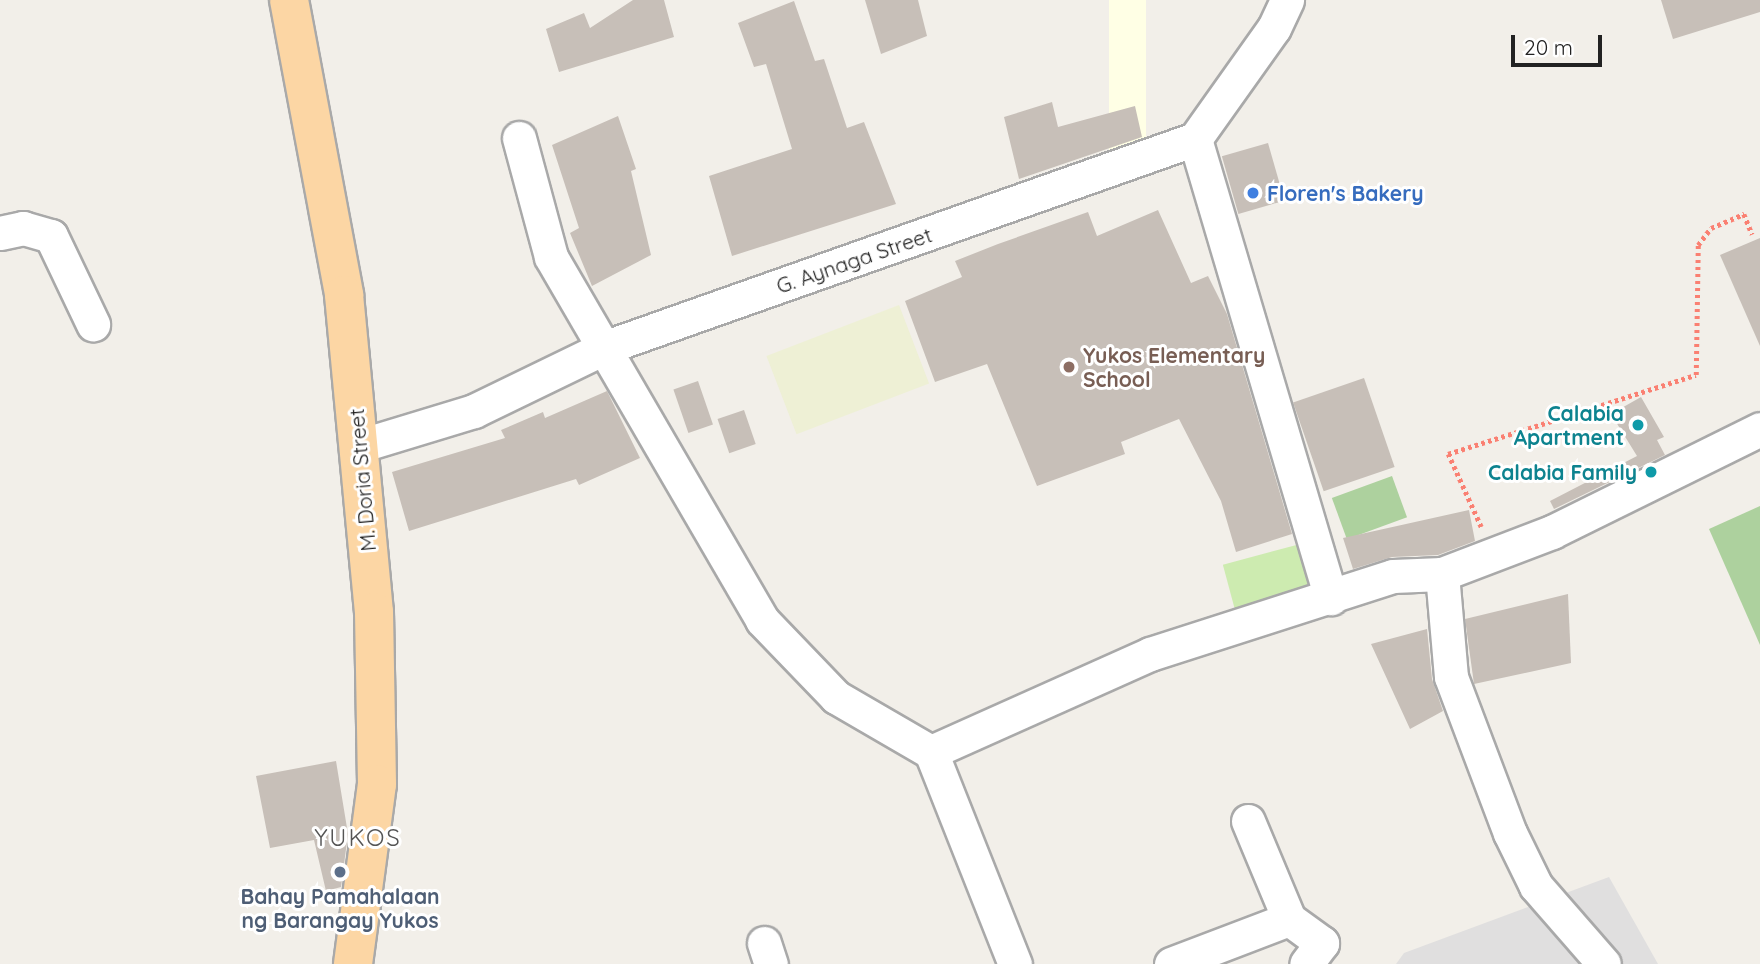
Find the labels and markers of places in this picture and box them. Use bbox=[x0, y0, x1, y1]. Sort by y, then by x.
place label: Floren's Bakery bbox=[1267, 180, 1424, 206]
marker: Floren's Bakery bbox=[1245, 185, 1261, 201]
place label: Yukos Elementary School bbox=[1083, 342, 1265, 392]
marker: Yukos Elementary School bbox=[1061, 359, 1077, 375]
place label: Calabia Apartment bbox=[1514, 400, 1624, 450]
marker: Calabia Apartment bbox=[1630, 417, 1646, 433]
place label: Calabia Family bbox=[1488, 459, 1637, 485]
marker: Calabia Family bbox=[1643, 464, 1659, 480]
marker: Bahay Pamahalaan ng Barangay Yukos bbox=[332, 864, 348, 880]
place label: Bahay Pamahalaan ng Barangay Yukos bbox=[240, 883, 440, 933]

